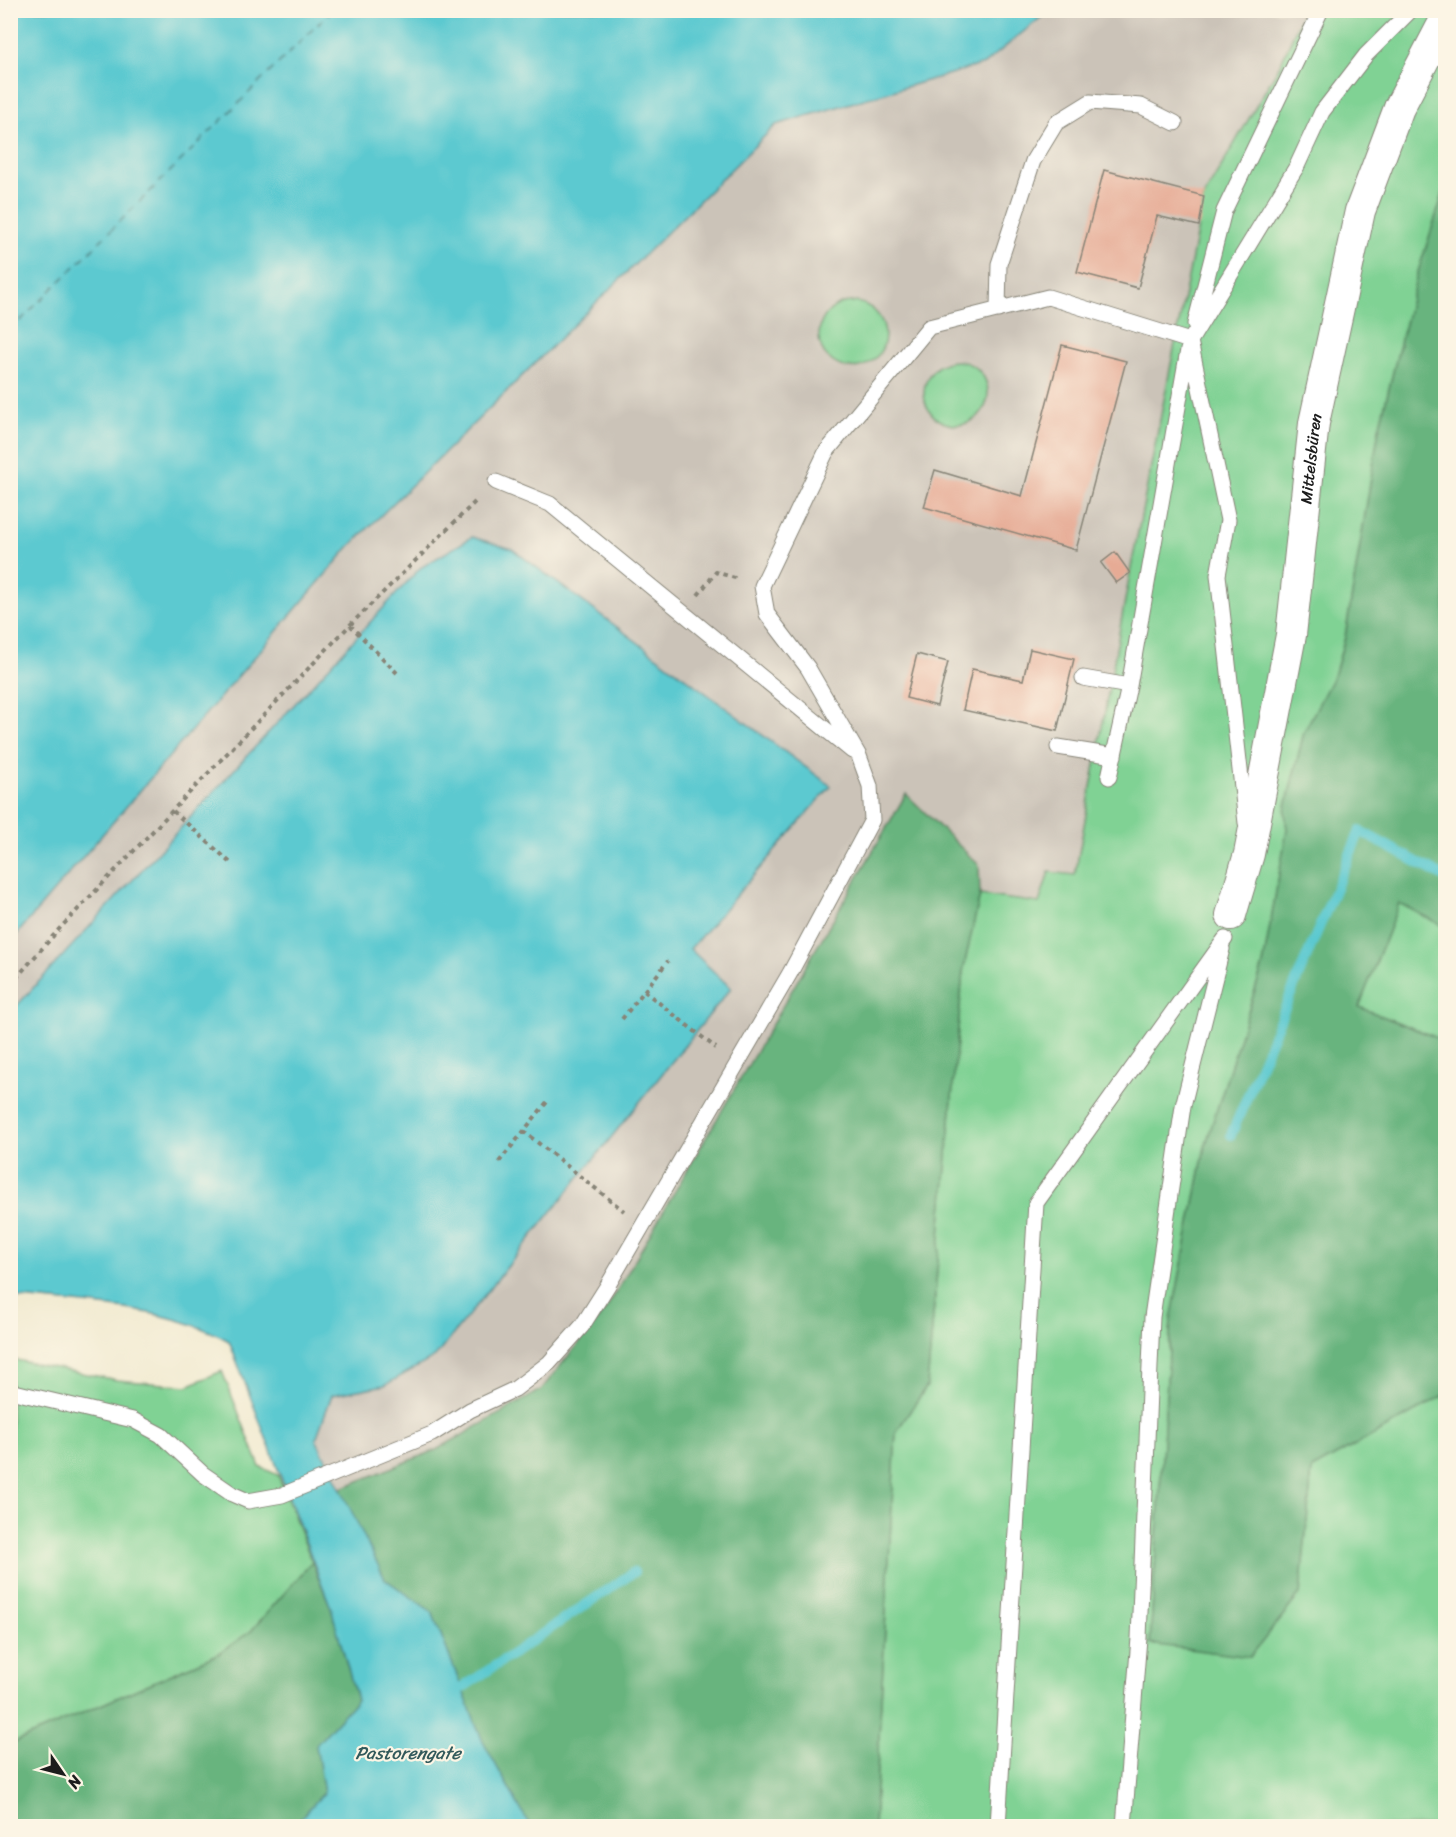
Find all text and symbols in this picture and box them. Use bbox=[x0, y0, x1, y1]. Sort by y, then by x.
street label: Mittelsbüren bbox=[1291, 410, 1331, 505]
water label: Pastorengate bbox=[355, 1737, 463, 1769]
north arrow bbox=[33, 1744, 93, 1804]
text: N bbox=[59, 1769, 91, 1796]

